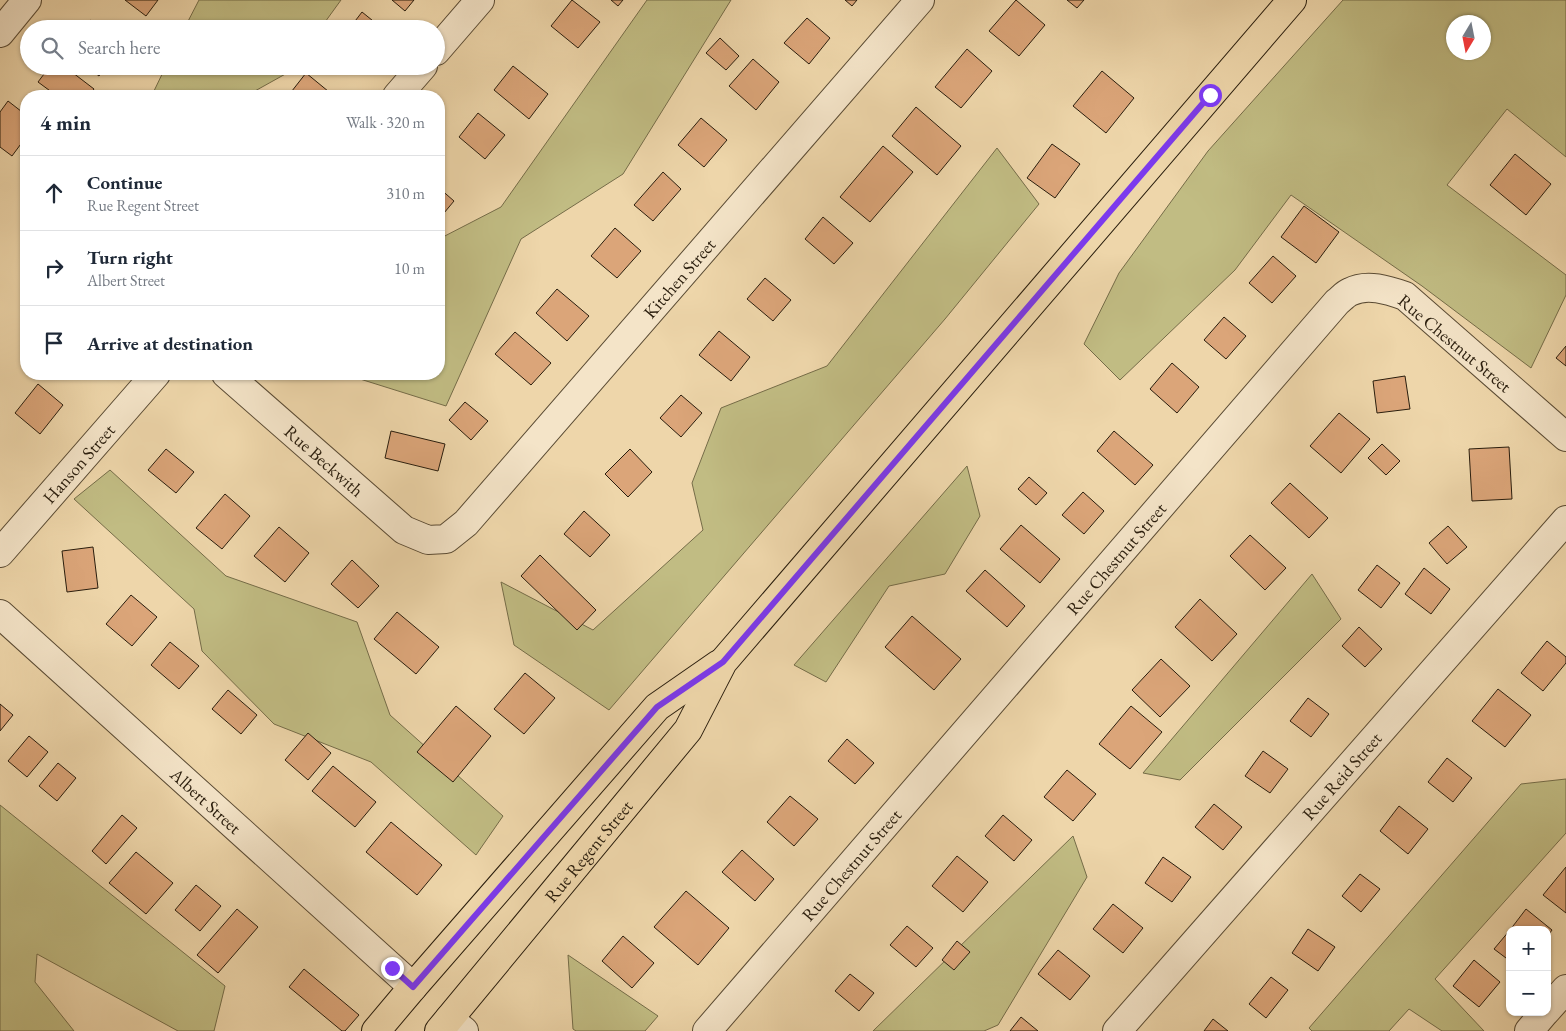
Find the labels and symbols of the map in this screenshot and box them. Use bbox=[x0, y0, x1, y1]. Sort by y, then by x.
north arrow bbox=[1446, 15, 1491, 60]
route start bbox=[1199, 84, 1222, 107]
street label: Kitchen Street bbox=[638, 233, 720, 323]
street label: Rue Chestnut Street bbox=[1394, 289, 1517, 397]
street label: Hanson Street bbox=[37, 418, 120, 508]
street label: Rue Beckwith bbox=[280, 419, 369, 501]
street label: Rue Chestnut Street bbox=[1061, 497, 1171, 619]
street label: Rue Reid Street bbox=[1297, 727, 1386, 824]
street label: Albert Street bbox=[165, 762, 247, 839]
street label: Rue Regent Street bbox=[539, 795, 637, 907]
street label: Rue Chestnut Street bbox=[796, 803, 906, 926]
route end bbox=[381, 957, 404, 980]

